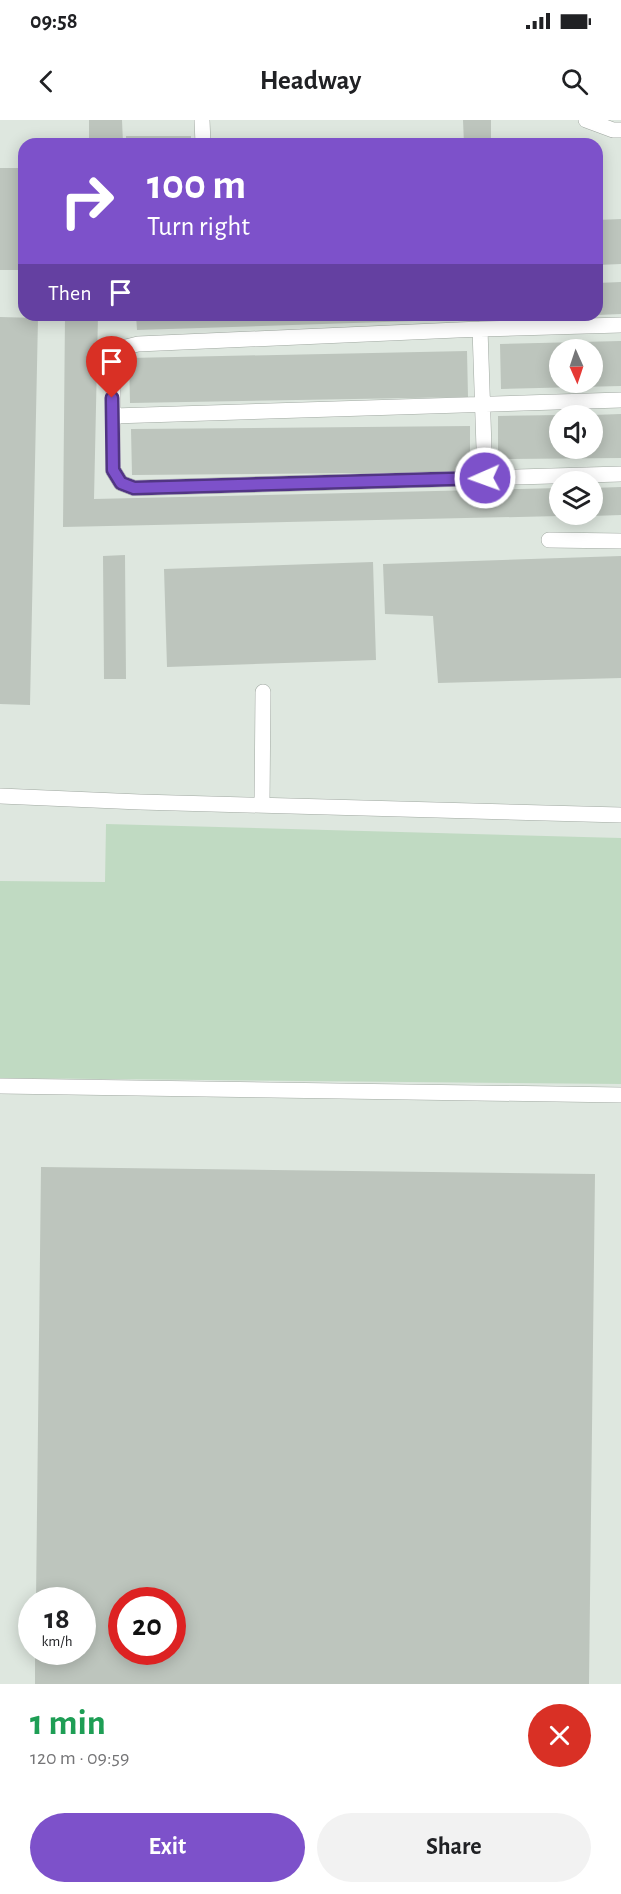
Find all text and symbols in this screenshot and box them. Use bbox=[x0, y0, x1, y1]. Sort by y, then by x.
text: 09:58 bbox=[30, 10, 77, 32]
icon: back bbox=[30, 65, 63, 98]
icon: search bbox=[558, 65, 591, 98]
text: Headway bbox=[260, 67, 361, 94]
icon: right bbox=[48, 162, 126, 240]
text: 100 m bbox=[147, 164, 246, 206]
text: Turn right bbox=[147, 213, 250, 240]
icon: arrive bbox=[104, 276, 137, 309]
text: Then bbox=[48, 282, 92, 304]
pin bbox=[86, 336, 137, 398]
north arrow bbox=[549, 339, 603, 393]
map controls bbox=[549, 339, 603, 525]
icon: arrive bbox=[95, 345, 128, 378]
button: sound bbox=[549, 405, 603, 459]
position arrow bbox=[453, 446, 517, 510]
button: layers bbox=[549, 471, 603, 525]
speed limit sign: 20 bbox=[108, 1587, 186, 1665]
text: 18 bbox=[44, 1604, 70, 1634]
text: km/h bbox=[42, 1634, 72, 1649]
button: close bbox=[528, 1704, 591, 1767]
text: 1 min bbox=[30, 1705, 106, 1741]
text: 120 m · 09:59 bbox=[30, 1748, 129, 1768]
button: Exit bbox=[30, 1813, 305, 1882]
button: Share bbox=[317, 1813, 591, 1882]

